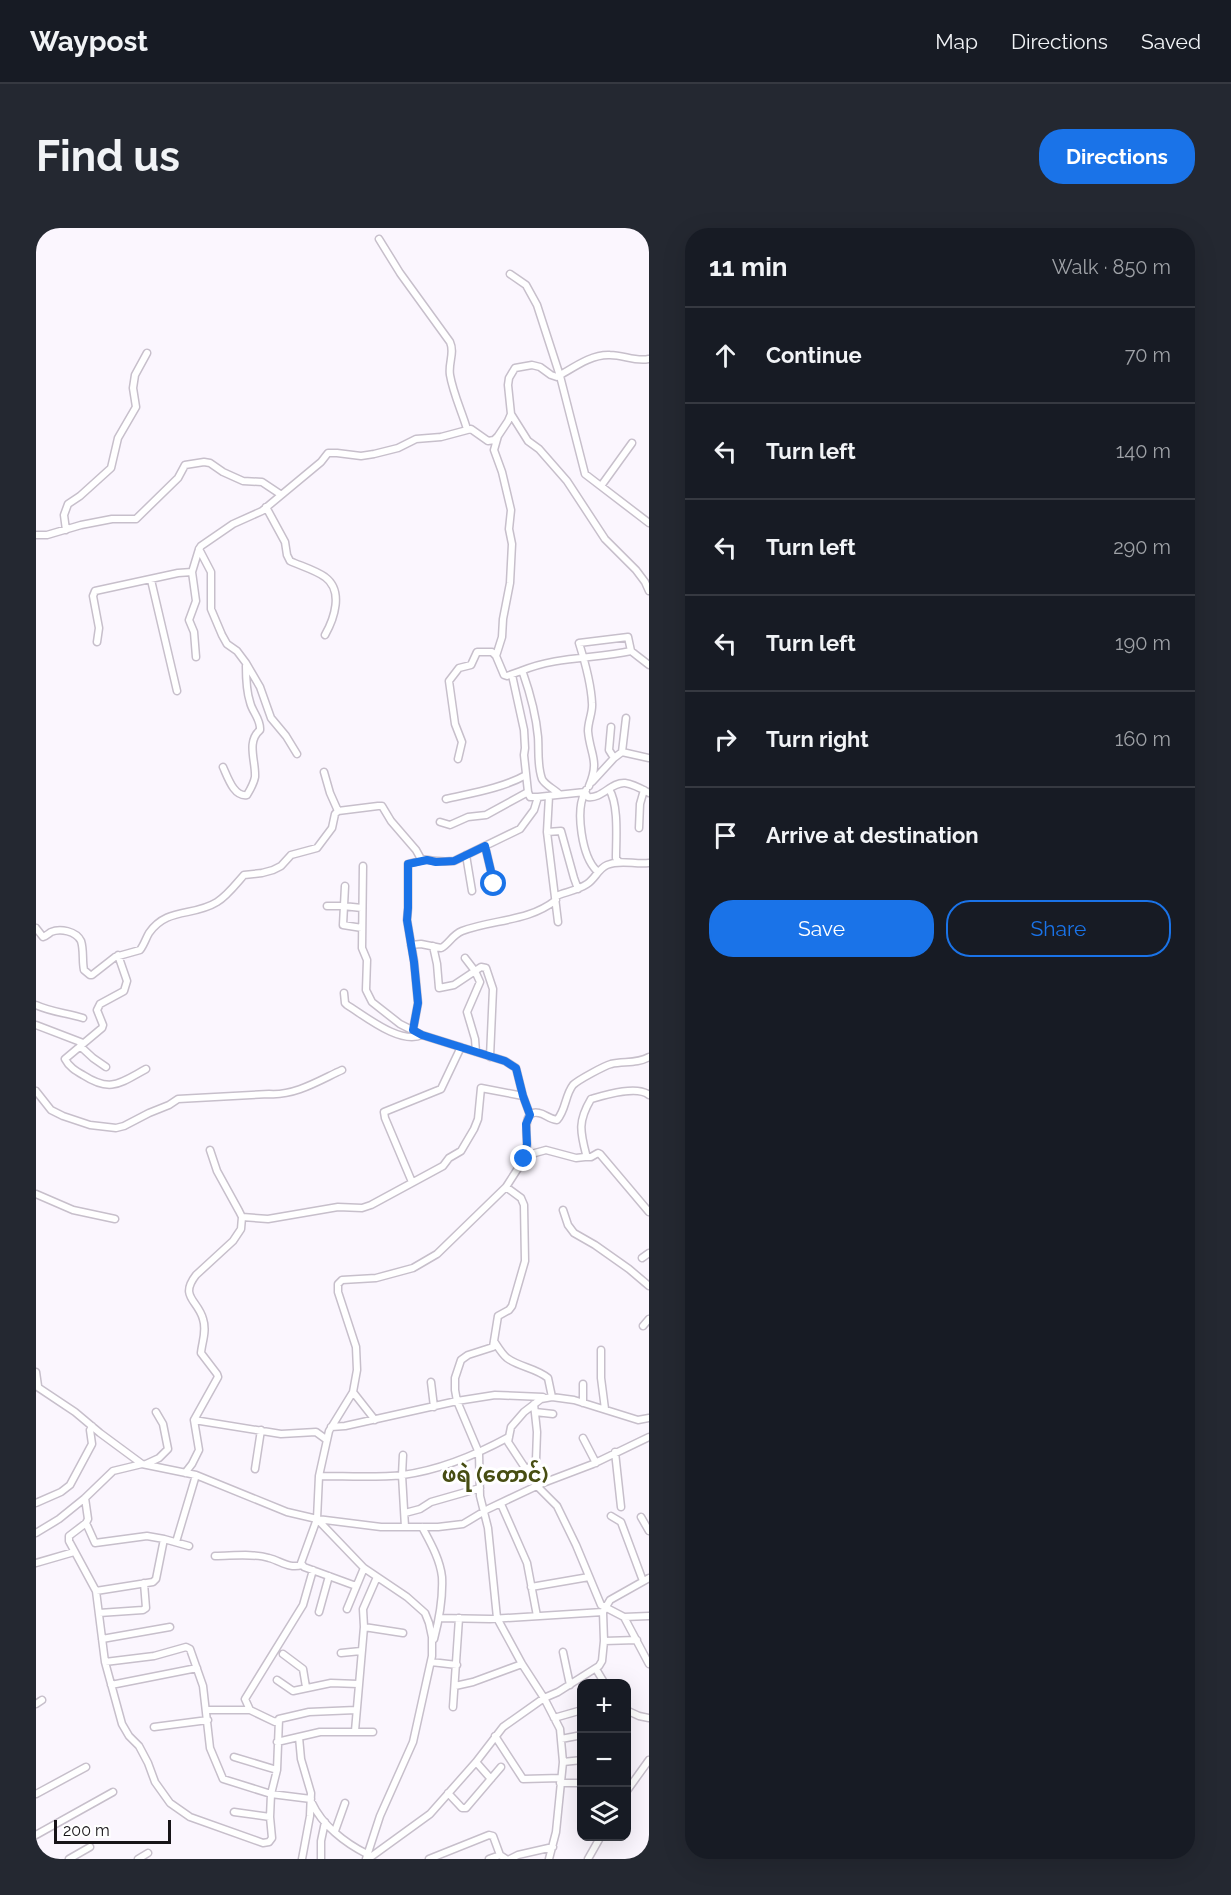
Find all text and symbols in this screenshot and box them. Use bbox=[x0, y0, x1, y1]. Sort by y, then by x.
text: Waypost bbox=[30, 25, 148, 58]
text: Map bbox=[935, 29, 978, 54]
text: Directions bbox=[1011, 29, 1108, 54]
text: Saved bbox=[1141, 29, 1201, 54]
button: Directions bbox=[1039, 129, 1195, 184]
text: Find us bbox=[36, 132, 180, 181]
text: 11 min bbox=[709, 252, 787, 282]
text: Walk · 850 m bbox=[1052, 255, 1171, 279]
icon: ahead bbox=[709, 339, 742, 372]
text: Continue bbox=[766, 342, 862, 368]
text: 70 m bbox=[1125, 343, 1171, 367]
icon: left bbox=[709, 435, 742, 468]
text: Turn left bbox=[766, 438, 856, 464]
text: 140 m bbox=[1116, 439, 1171, 463]
icon: left bbox=[709, 531, 742, 564]
text: Turn left bbox=[766, 534, 856, 560]
text: 290 m bbox=[1113, 535, 1171, 559]
icon: left bbox=[709, 627, 742, 660]
text: Turn left bbox=[766, 630, 856, 656]
text: 190 m bbox=[1115, 631, 1171, 655]
icon: right bbox=[709, 723, 742, 756]
text: Turn right bbox=[766, 726, 869, 752]
text: 160 m bbox=[1115, 727, 1171, 751]
icon: arrive bbox=[709, 819, 742, 852]
text: Arrive at destination bbox=[766, 822, 979, 848]
route start bbox=[480, 870, 506, 896]
button: Save bbox=[709, 900, 934, 957]
button: Share bbox=[946, 900, 1171, 957]
route end bbox=[510, 1145, 536, 1171]
district label: ဖရဲ (တောင်) bbox=[442, 1459, 548, 1492]
map controls bbox=[577, 1679, 631, 1841]
button: + bbox=[577, 1679, 631, 1733]
button: − bbox=[577, 1733, 631, 1787]
button: layers bbox=[577, 1787, 631, 1841]
scale bar bbox=[54, 1817, 171, 1844]
text: 200 m bbox=[63, 1821, 110, 1840]

